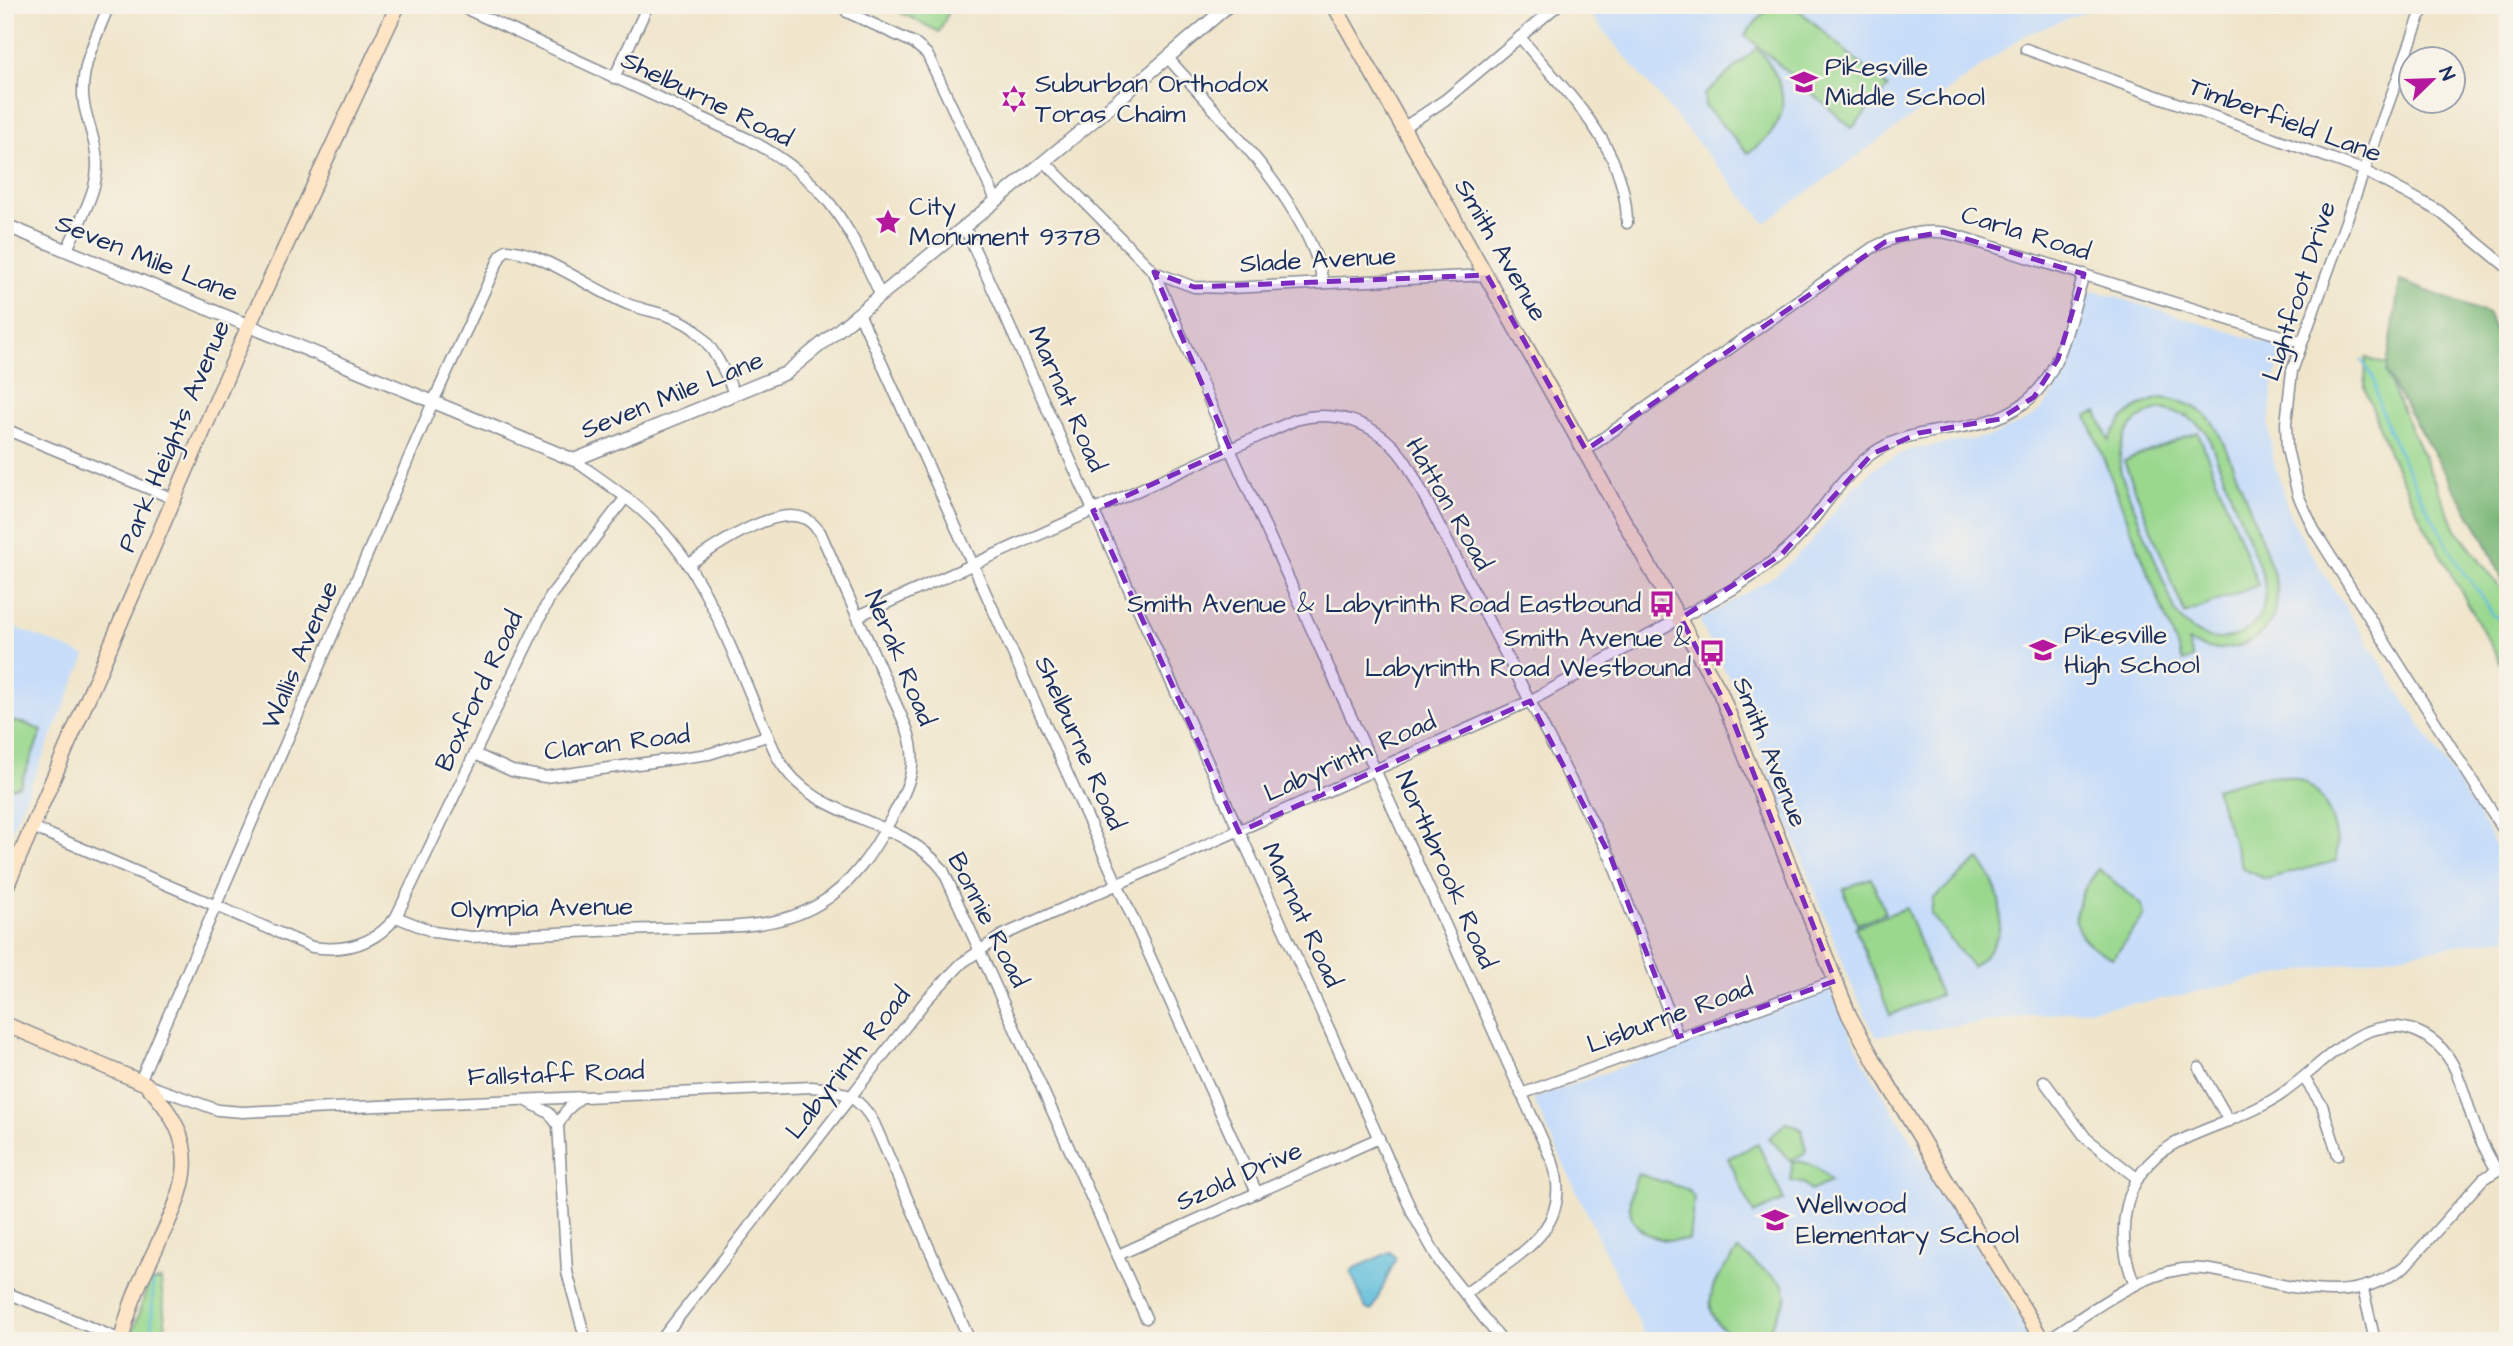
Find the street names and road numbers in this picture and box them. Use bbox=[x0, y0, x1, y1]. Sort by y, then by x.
street label: Shelburne Road bbox=[615, 42, 799, 156]
street label: Timberfield Lane bbox=[2183, 68, 2387, 172]
street label: Smith Avenue bbox=[1446, 172, 1556, 328]
street label: Carla Road bbox=[1957, 196, 2095, 270]
street label: Lightfoot Drive bbox=[2253, 196, 2347, 386]
street label: Seven Mile Lane bbox=[50, 205, 244, 311]
street label: Slade Avenue bbox=[1239, 238, 1397, 282]
street label: Park Heights Avenue bbox=[109, 314, 241, 558]
street label: Marnat Road bbox=[1019, 320, 1115, 478]
street label: Seven Mile Lane bbox=[575, 342, 769, 448]
street label: Hatton Road bbox=[1396, 431, 1502, 577]
street label: Wallis Avenue bbox=[253, 575, 347, 735]
street label: Nerak Road bbox=[855, 585, 945, 731]
street label: Boxford Road bbox=[426, 605, 532, 777]
street label: Shelburne Road bbox=[1026, 650, 1134, 836]
street label: Smith Avenue bbox=[1724, 671, 1816, 833]
street label: Labyrinth Road bbox=[1258, 703, 1443, 813]
street label: Claran Road bbox=[542, 716, 692, 770]
street label: Northbrook Road bbox=[1386, 765, 1506, 975]
street label: Marnat Road bbox=[1253, 837, 1351, 993]
street label: Bonnie Road bbox=[939, 846, 1037, 994]
street label: Olympia Avenue bbox=[450, 888, 634, 930]
street label: Lisburne Road bbox=[1582, 969, 1758, 1063]
street label: Labyrinth Road bbox=[777, 979, 921, 1148]
street label: Fallstaff Road bbox=[467, 1053, 645, 1095]
street label: Szold Drive bbox=[1170, 1132, 1308, 1220]

